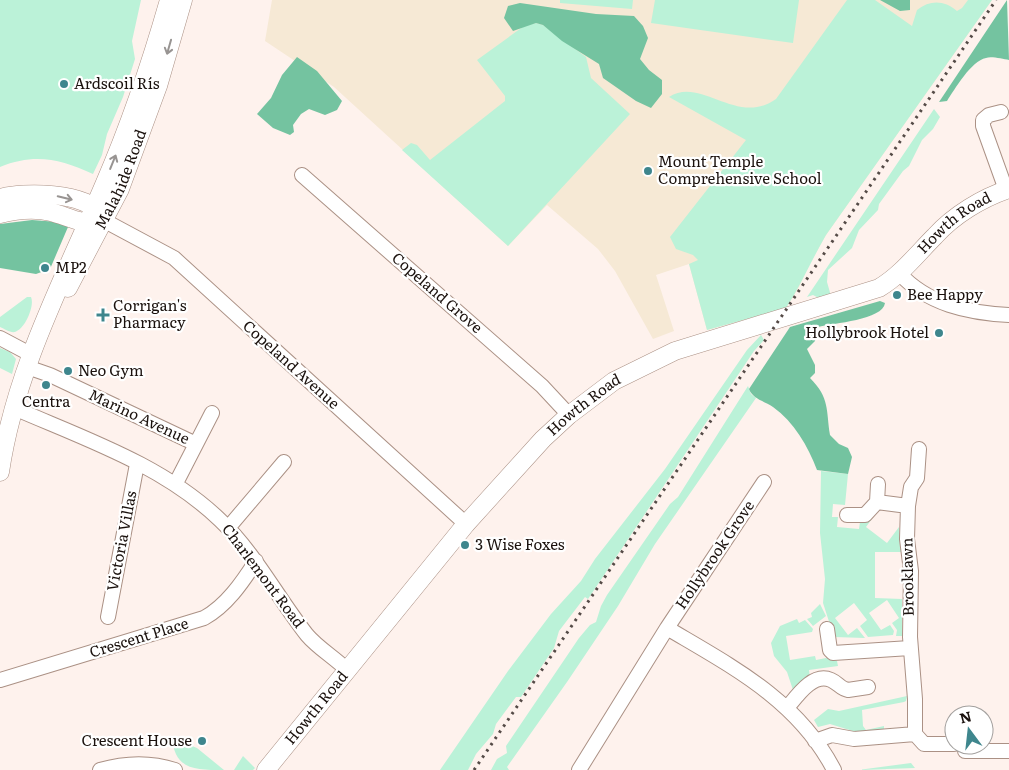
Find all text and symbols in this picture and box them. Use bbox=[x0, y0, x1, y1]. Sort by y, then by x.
one-way arrow bbox=[164, 38, 174, 54]
place label: Ardscoil Rís bbox=[74, 71, 160, 94]
marker: Ardscoil Rís bbox=[58, 78, 70, 90]
street label: Malahide Road bbox=[88, 126, 151, 233]
place label: Mount Temple Comprehensive School bbox=[658, 149, 822, 189]
one-way arrow bbox=[109, 155, 119, 170]
marker: Mount Temple Comprehensive School bbox=[642, 165, 654, 177]
street label: Howth Road bbox=[911, 185, 994, 258]
one-way arrow bbox=[56, 194, 72, 203]
street label: Copeland Grove bbox=[387, 246, 489, 338]
place label: MP2 bbox=[55, 255, 87, 278]
marker: MP2 bbox=[39, 262, 51, 274]
place label: Bee Happy bbox=[907, 282, 983, 305]
marker: Bee Happy bbox=[891, 289, 903, 301]
place label: Corrigan's Pharmacy bbox=[113, 293, 187, 333]
marker: Corrigan's Pharmacy bbox=[97, 309, 109, 321]
street label: Copeland Avenue bbox=[238, 314, 346, 414]
place label: Hollybrook Hotel bbox=[805, 320, 929, 343]
marker: Hollybrook Hotel bbox=[933, 327, 945, 339]
place label: Neo Gym bbox=[78, 358, 144, 381]
marker: Neo Gym bbox=[62, 365, 74, 377]
street label: Howth Road bbox=[540, 367, 624, 441]
marker: Centra bbox=[40, 379, 52, 391]
street label: Marino Avenue bbox=[85, 382, 194, 449]
place label: Centra bbox=[22, 389, 71, 412]
street label: Victoria Villas bbox=[100, 488, 142, 593]
street label: Hollybrook Grove bbox=[669, 495, 759, 613]
street label: Charlemont Road bbox=[217, 518, 311, 632]
place label: 3 Wise Foxes bbox=[475, 532, 565, 555]
street label: Brooklawn bbox=[894, 537, 919, 617]
marker: 3 Wise Foxes bbox=[459, 539, 471, 551]
street label: Crescent Place bbox=[86, 611, 191, 663]
street label: Howth Road bbox=[278, 665, 352, 749]
north arrow bbox=[944, 705, 994, 755]
text: N bbox=[957, 705, 974, 728]
place label: Crescent House bbox=[81, 728, 192, 751]
marker: Crescent House bbox=[196, 735, 208, 747]

